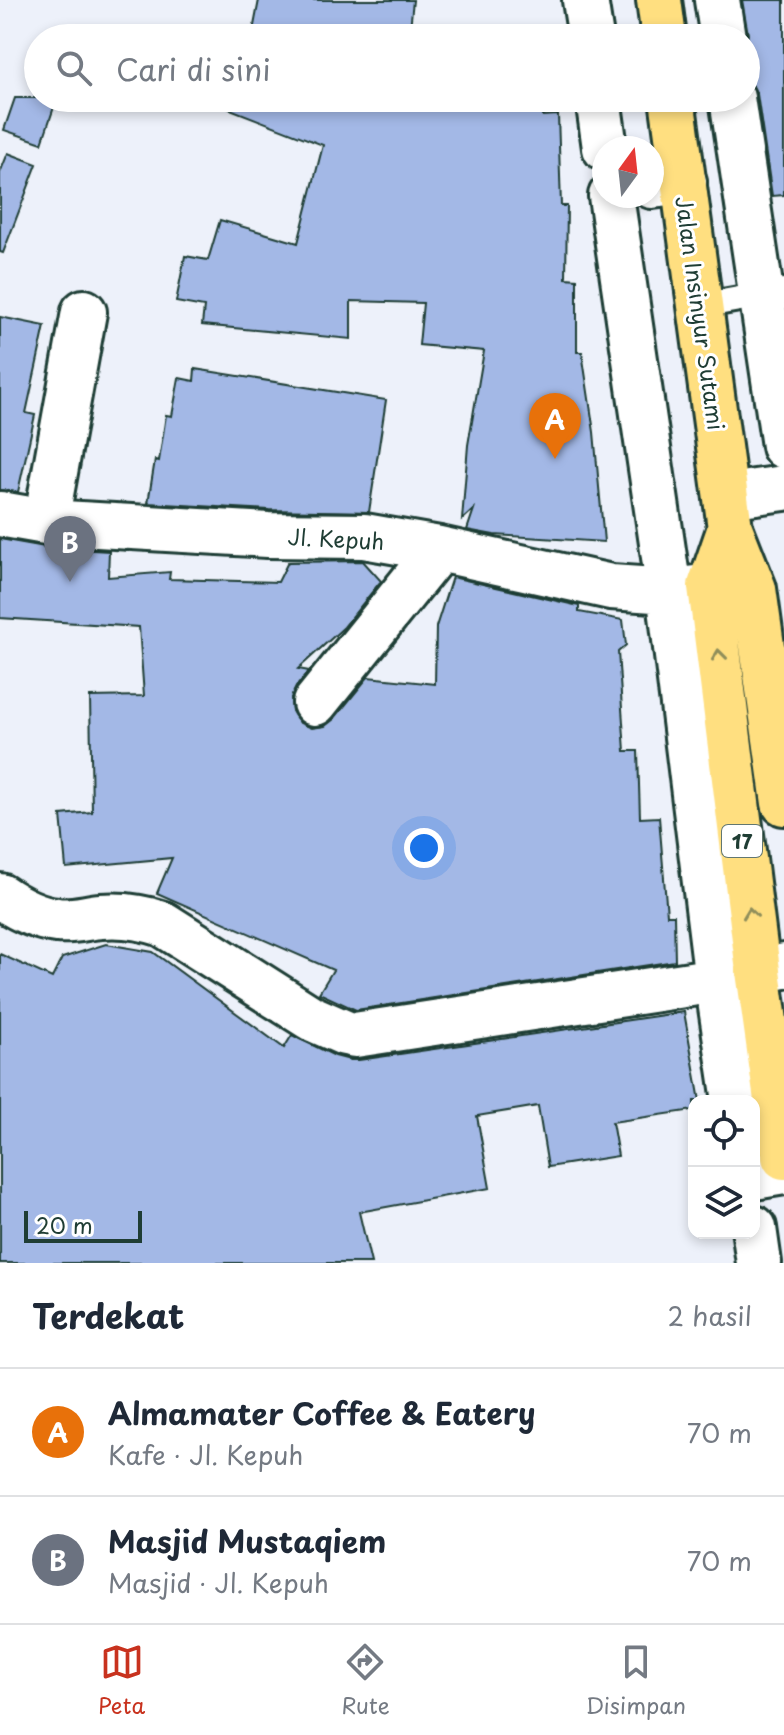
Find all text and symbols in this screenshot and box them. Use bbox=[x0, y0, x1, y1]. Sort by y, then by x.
search box bbox=[24, 24, 760, 112]
icon: search bbox=[52, 46, 96, 90]
text: Cari di sini bbox=[116, 46, 271, 91]
north arrow bbox=[592, 136, 664, 208]
street label: Jalan Insinyur Sutami bbox=[668, 194, 734, 432]
pin: A bbox=[529, 393, 581, 459]
pin: B bbox=[44, 516, 96, 582]
street label: Jl. Kepuh bbox=[287, 519, 385, 557]
one-way arrow bbox=[711, 648, 728, 662]
road number: 17 bbox=[722, 825, 762, 857]
your location bbox=[404, 828, 444, 868]
one-way arrow bbox=[742, 906, 759, 919]
map controls bbox=[688, 1095, 760, 1239]
button: locate bbox=[688, 1095, 760, 1167]
button: layers bbox=[688, 1167, 760, 1239]
scale bar bbox=[24, 1207, 142, 1243]
text: 20 m bbox=[36, 1208, 93, 1241]
text: Terdekat bbox=[32, 1289, 184, 1341]
text: 2 hasil bbox=[667, 1296, 752, 1335]
text: Almamater Coffee & Eatery bbox=[108, 1390, 535, 1435]
text: A bbox=[48, 1413, 68, 1452]
text: 70 m bbox=[687, 1413, 752, 1452]
text: Kafe · Jl. Kepuh bbox=[108, 1435, 303, 1474]
text: Masjid Mustaqiem bbox=[108, 1518, 386, 1563]
text: B bbox=[49, 1541, 67, 1580]
text: 70 m bbox=[687, 1541, 752, 1580]
text: Masjid · Jl. Kepuh bbox=[108, 1563, 329, 1602]
tab: Peta bbox=[98, 1640, 145, 1721]
tab: Rute bbox=[341, 1640, 390, 1721]
tab: Disimpan bbox=[586, 1640, 686, 1721]

